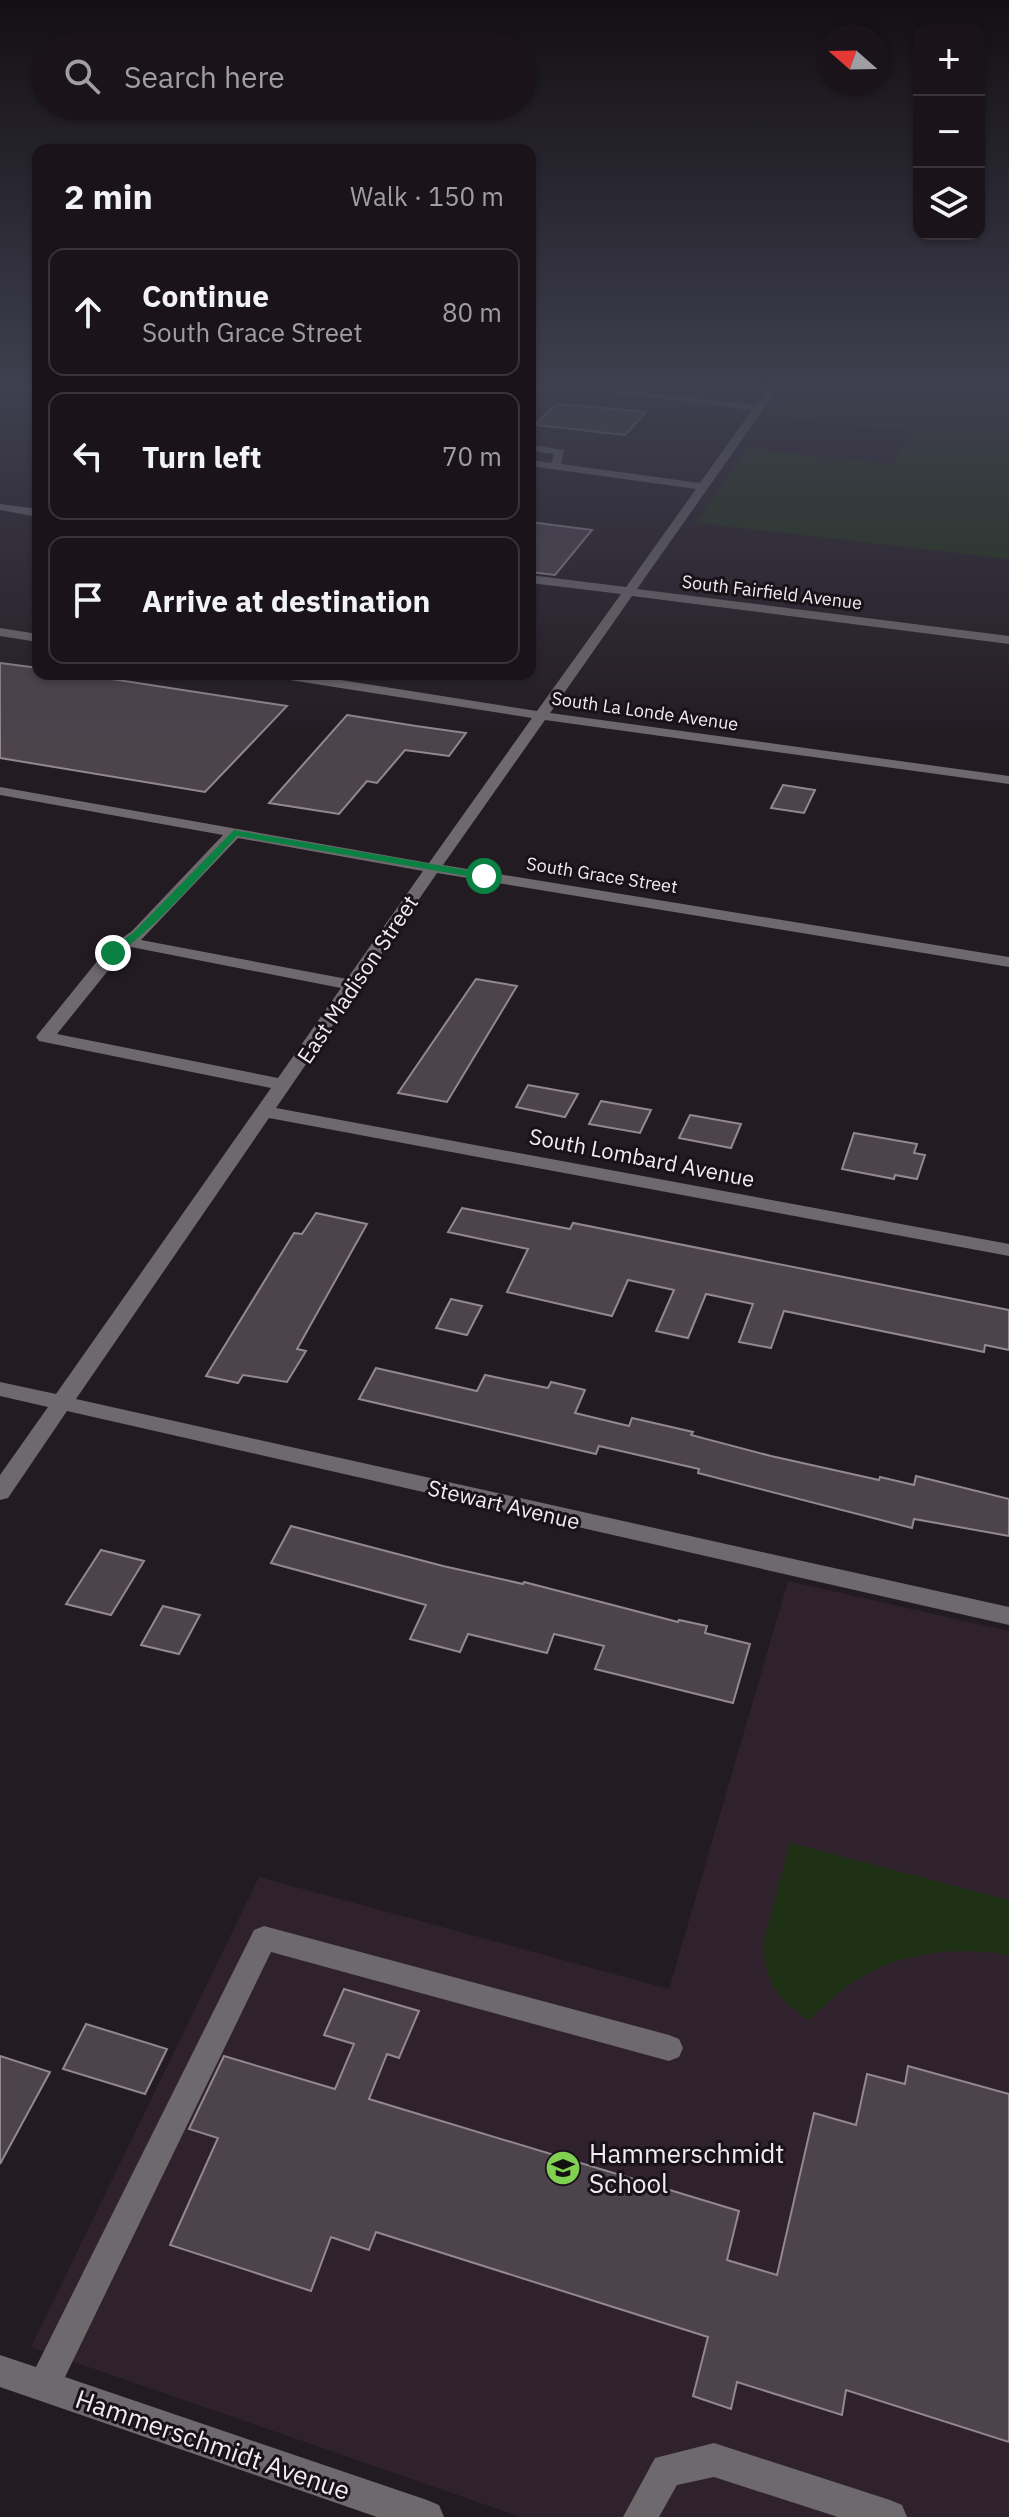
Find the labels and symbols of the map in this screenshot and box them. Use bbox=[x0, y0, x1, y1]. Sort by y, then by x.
north arrow bbox=[817, 24, 889, 96]
street label: South Fairfield Avenue bbox=[681, 570, 864, 614]
street label: South La Londe Avenue bbox=[550, 687, 740, 736]
street label: South Grace Street bbox=[525, 852, 679, 898]
route start bbox=[466, 858, 502, 894]
street label: East Madison Street bbox=[290, 889, 424, 1069]
route end bbox=[95, 935, 131, 971]
street label: South Lombard Avenue bbox=[527, 1121, 757, 1193]
street label: Stewart Avenue bbox=[425, 1472, 583, 1536]
place label: Hammerschmidt School bbox=[589, 2136, 784, 2200]
school or university icon: Hammerschmidt School bbox=[544, 2149, 582, 2187]
street label: Hammerschmidt Avenue bbox=[71, 2381, 355, 2507]

